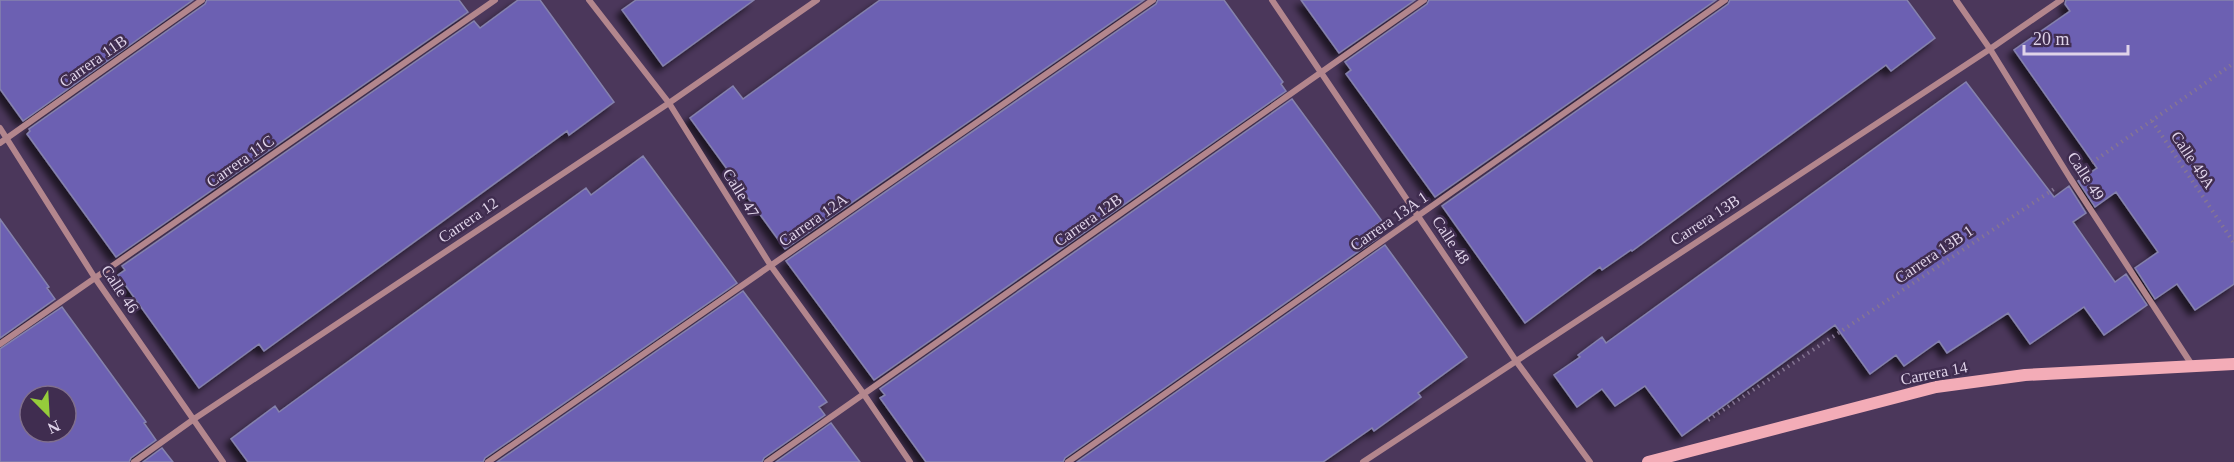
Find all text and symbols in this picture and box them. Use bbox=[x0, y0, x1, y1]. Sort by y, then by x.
scale bar bbox=[2024, 18, 2128, 56]
text: 20 m bbox=[2033, 29, 2070, 49]
street label: Carrera 11B bbox=[56, 32, 130, 90]
street label: Calle 49A bbox=[2168, 128, 2219, 192]
street label: Carrera 11C bbox=[203, 132, 277, 190]
street label: Calle 49 bbox=[2064, 149, 2108, 203]
street label: Calle 47 bbox=[720, 166, 762, 220]
street label: Carrera 13A 1 bbox=[1347, 188, 1431, 254]
street label: Carrera 12A bbox=[776, 190, 851, 250]
street label: Carrera 12B bbox=[1051, 190, 1125, 250]
street label: Carrera 13B bbox=[1667, 191, 1743, 249]
street label: Carrera 12 bbox=[435, 194, 501, 246]
street label: Calle 48 bbox=[1429, 213, 1473, 267]
street label: Carrera 13B 1 bbox=[1892, 222, 1976, 286]
street label: Calle 46 bbox=[98, 262, 142, 316]
street label: Carrera 14 bbox=[1899, 358, 1969, 388]
north arrow bbox=[18, 384, 78, 444]
text: N bbox=[45, 417, 63, 438]

